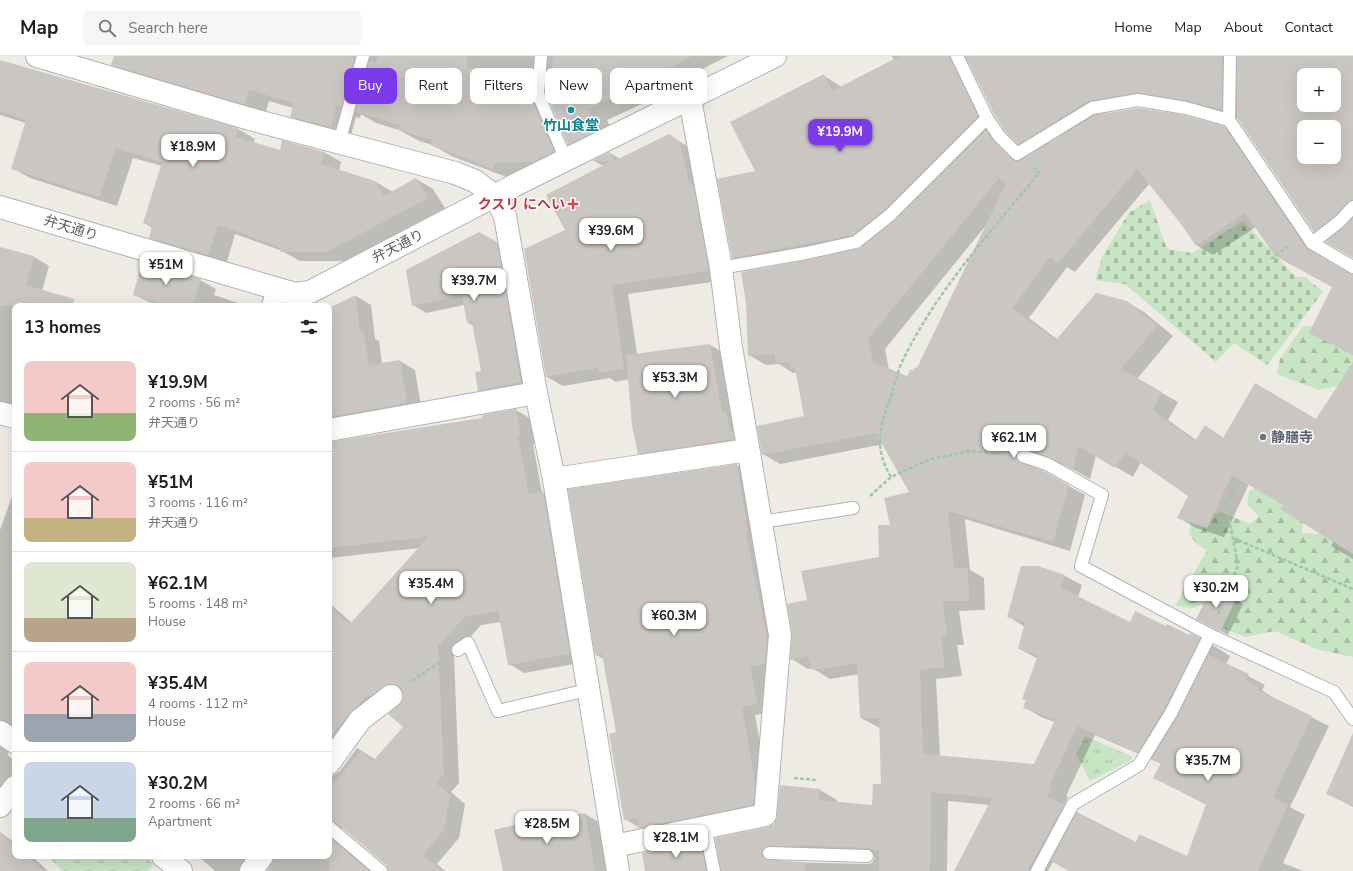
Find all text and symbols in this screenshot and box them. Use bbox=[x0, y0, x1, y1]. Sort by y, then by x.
search box bbox=[82, 10, 362, 46]
text: Map bbox=[20, 15, 58, 41]
icon: search bbox=[96, 17, 118, 39]
text: Search here bbox=[128, 18, 208, 38]
text: Home bbox=[1114, 18, 1152, 37]
text: Map bbox=[1174, 18, 1202, 37]
text: About bbox=[1224, 18, 1263, 37]
text: Contact bbox=[1285, 18, 1333, 37]
chip: Buy bbox=[344, 68, 397, 104]
chip: Rent bbox=[405, 68, 462, 104]
chip: Filters bbox=[470, 68, 537, 104]
chip: New bbox=[545, 68, 602, 104]
chip: Apartment bbox=[610, 68, 707, 104]
map controls bbox=[1297, 68, 1341, 164]
button: + bbox=[1297, 68, 1341, 112]
marker: 竹山食堂 bbox=[566, 105, 576, 115]
place label: 竹山食堂 bbox=[543, 116, 599, 135]
pin: ¥19.9M bbox=[807, 119, 873, 153]
button: − bbox=[1297, 120, 1341, 164]
text: ¥19.9M bbox=[817, 123, 863, 141]
pin: ¥18.9M bbox=[160, 134, 226, 168]
text: ¥18.9M bbox=[170, 138, 216, 156]
place label: クスリ にへい bbox=[478, 195, 565, 214]
marker: クスリ にへい bbox=[568, 199, 578, 209]
street label: 弁天通り bbox=[41, 211, 101, 245]
pin: ¥39.6M bbox=[578, 218, 644, 252]
text: ¥39.6M bbox=[588, 222, 634, 240]
street label: 弁天通り bbox=[369, 225, 427, 267]
pin: ¥51M bbox=[142, 252, 190, 286]
text: ¥51M bbox=[149, 256, 183, 274]
pin: ¥39.7M bbox=[441, 268, 507, 302]
text: ¥39.7M bbox=[451, 272, 497, 290]
text: 13 homes bbox=[24, 316, 101, 339]
icon: filters bbox=[298, 316, 320, 338]
pin: ¥53.3M bbox=[642, 365, 708, 399]
text: ¥53.3M bbox=[652, 369, 698, 387]
text: ¥19.9M bbox=[148, 371, 208, 394]
icon: home bbox=[56, 377, 104, 425]
text: 2 rooms · 56 m² bbox=[148, 394, 240, 412]
text: 弁天通り bbox=[148, 414, 200, 432]
pin: ¥62.1M bbox=[981, 425, 1047, 459]
place label: 静膳寺 bbox=[1271, 428, 1313, 447]
text: ¥62.1M bbox=[991, 429, 1037, 447]
marker: 静膳寺 bbox=[1258, 432, 1268, 442]
text: ¥51M bbox=[148, 471, 193, 494]
icon: home bbox=[56, 478, 104, 526]
text: 3 rooms · 116 m² bbox=[148, 494, 248, 512]
text: 弁天通り bbox=[148, 514, 200, 532]
pin: ¥35.4M bbox=[398, 571, 464, 605]
text: ¥62.1M bbox=[148, 572, 208, 595]
text: ¥35.4M bbox=[408, 575, 454, 593]
pin: ¥30.2M bbox=[1183, 575, 1249, 609]
icon: home bbox=[56, 578, 104, 626]
text: ¥30.2M bbox=[1193, 579, 1239, 597]
text: 5 rooms · 148 m² bbox=[148, 595, 248, 613]
pin: ¥60.3M bbox=[641, 603, 707, 637]
text: ¥60.3M bbox=[651, 607, 697, 625]
text: House bbox=[148, 613, 186, 631]
text: ¥35.4M bbox=[148, 672, 208, 695]
icon: home bbox=[56, 678, 104, 726]
text: 4 rooms · 112 m² bbox=[148, 695, 248, 713]
text: House bbox=[148, 713, 186, 731]
pin: ¥35.7M bbox=[1175, 748, 1241, 782]
text: ¥35.7M bbox=[1185, 752, 1231, 770]
text: ¥30.2M bbox=[148, 772, 208, 795]
icon: home bbox=[56, 778, 104, 826]
text: 2 rooms · 66 m² bbox=[148, 795, 240, 813]
pin: ¥28.5M bbox=[514, 811, 580, 845]
text: Apartment bbox=[148, 813, 211, 831]
text: ¥28.5M bbox=[524, 815, 570, 833]
pin: ¥28.1M bbox=[643, 825, 709, 859]
text: ¥28.1M bbox=[653, 829, 699, 847]

